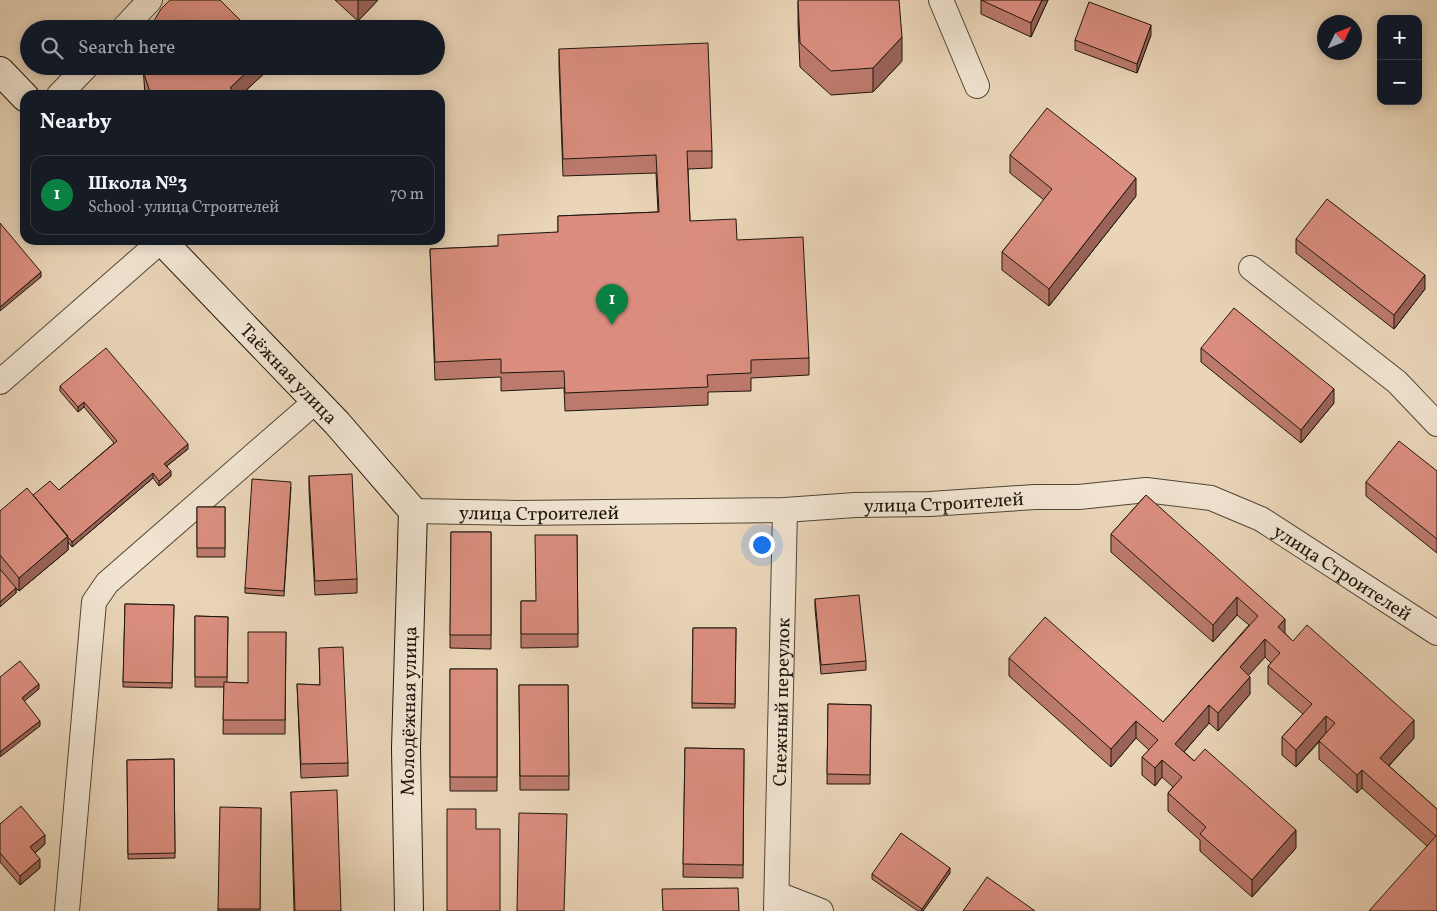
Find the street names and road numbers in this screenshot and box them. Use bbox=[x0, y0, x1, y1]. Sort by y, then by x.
street label: Таёжная улица bbox=[233, 319, 342, 431]
street label: улица Строителей bbox=[864, 487, 1025, 520]
street label: улица Строителей bbox=[459, 501, 619, 528]
street label: улица Строителей bbox=[1267, 519, 1416, 628]
street label: Снежный переулок bbox=[768, 617, 798, 787]
street label: Молодёжная улица bbox=[396, 626, 424, 796]

